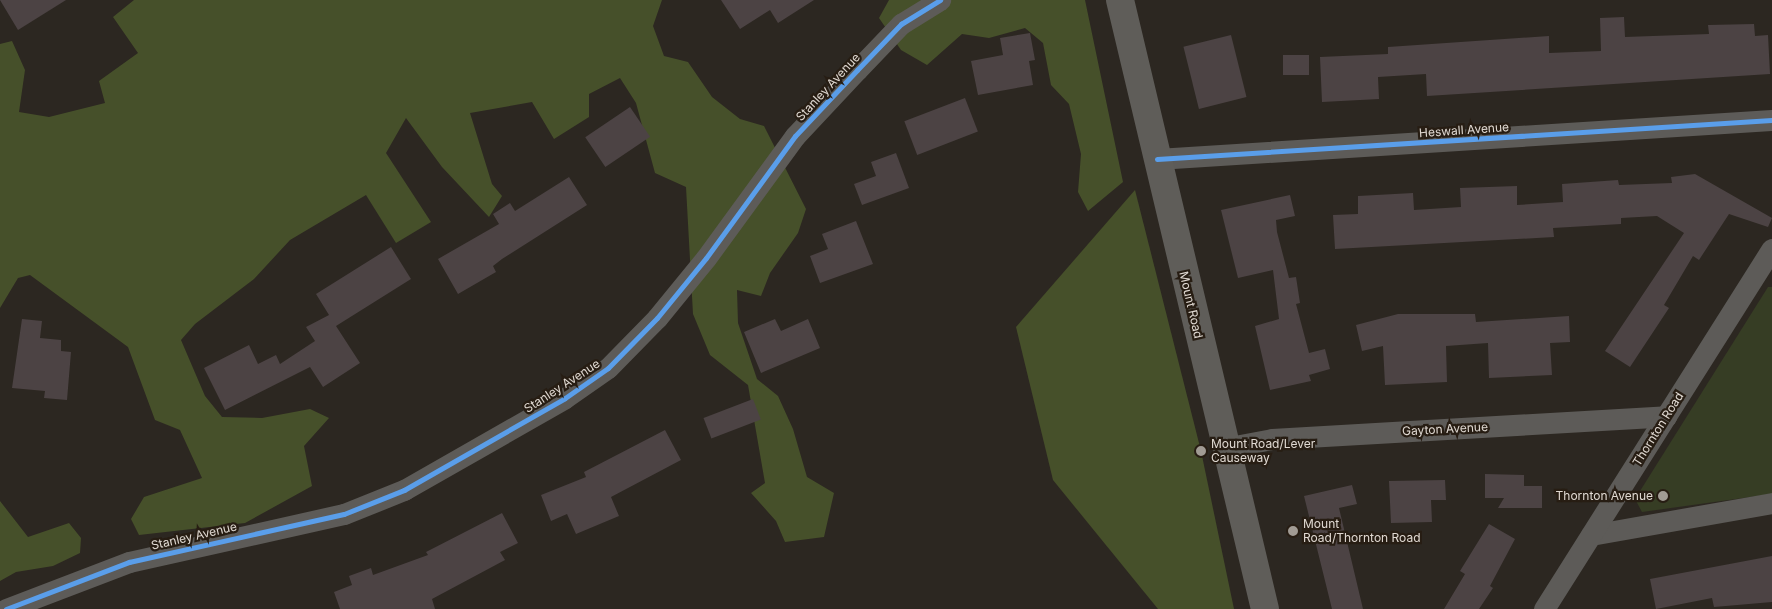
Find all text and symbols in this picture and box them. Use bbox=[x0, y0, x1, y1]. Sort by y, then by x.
street label: Stanley Avenue bbox=[793, 50, 863, 124]
street label: Heswall Avenue bbox=[1419, 120, 1509, 140]
street label: Mount Road bbox=[1176, 270, 1206, 340]
street label: Stanley Avenue bbox=[521, 356, 603, 416]
street label: Thornton Road bbox=[1630, 389, 1686, 469]
street label: Gayton Avenue bbox=[1402, 420, 1488, 438]
place label: Mount Road/Lever Causeway bbox=[1211, 437, 1315, 465]
marker: Mount Road/Lever Causeway bbox=[1195, 445, 1207, 457]
place label: Thornton Avenue bbox=[1556, 489, 1653, 503]
marker: Thornton Avenue bbox=[1657, 490, 1669, 502]
place label: Mount Road/Thornton Road bbox=[1303, 517, 1421, 545]
street label: Stanley Avenue bbox=[150, 519, 238, 553]
marker: Mount Road/Thornton Road bbox=[1287, 525, 1299, 537]

